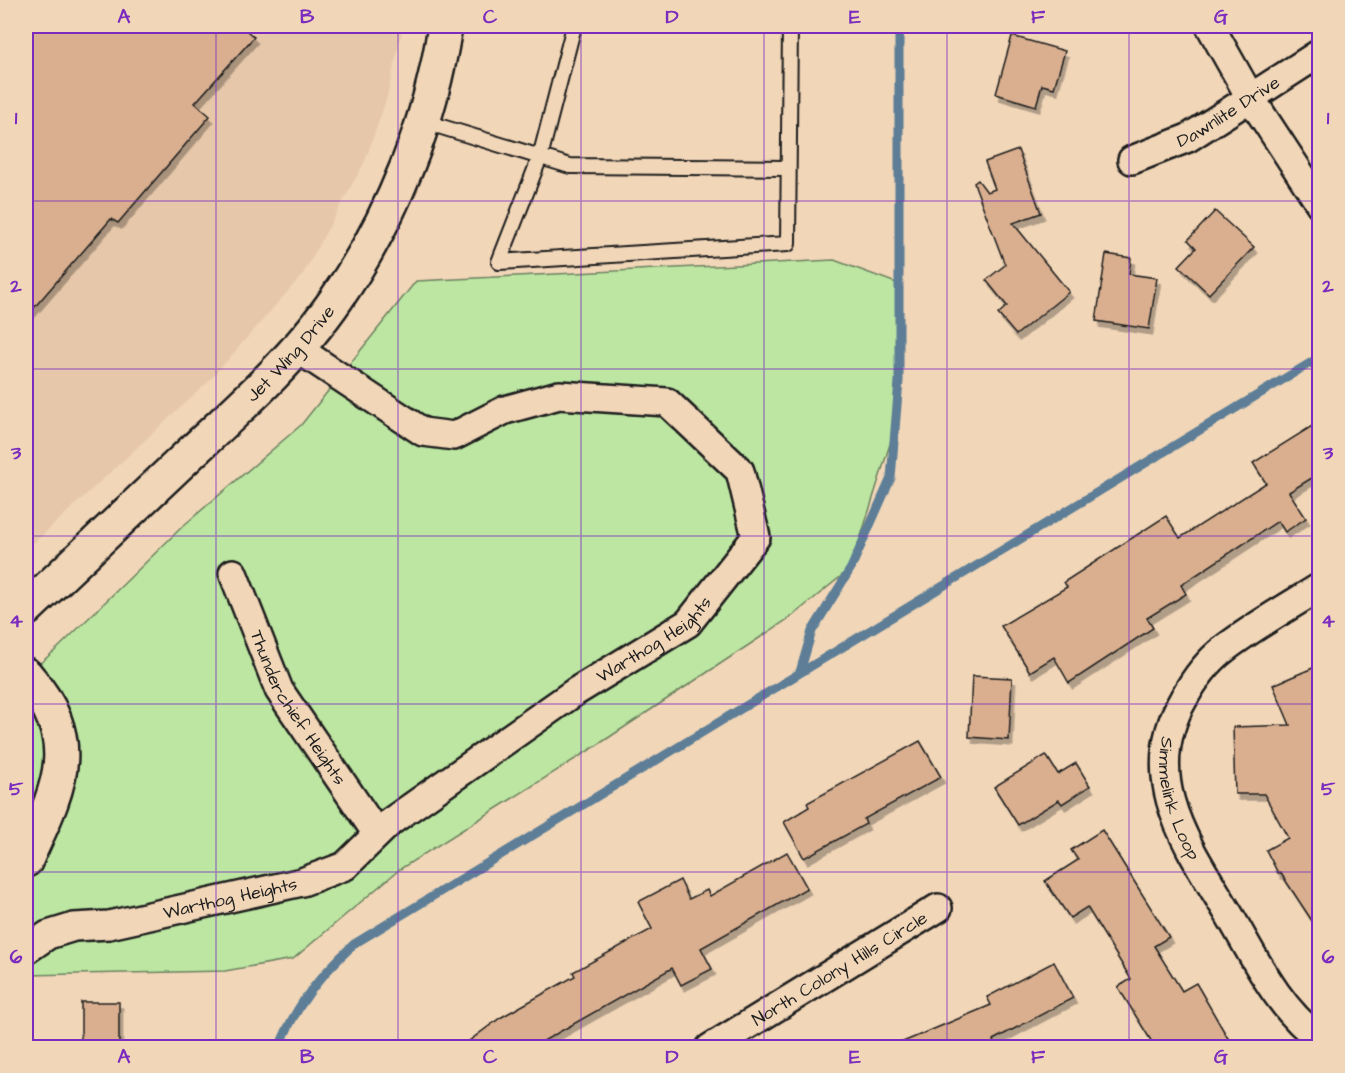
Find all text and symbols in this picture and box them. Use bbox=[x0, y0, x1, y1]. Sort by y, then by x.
text: A bbox=[118, 3, 131, 31]
text: B bbox=[300, 3, 315, 31]
text: C bbox=[483, 3, 498, 31]
text: D bbox=[666, 3, 679, 31]
text: E bbox=[849, 3, 861, 31]
text: F bbox=[1031, 3, 1046, 31]
text: G bbox=[1214, 3, 1228, 31]
street label: Dawnlite Drive bbox=[1173, 70, 1285, 154]
text: 1 bbox=[15, 104, 18, 132]
text: 1 bbox=[1327, 104, 1330, 132]
text: 2 bbox=[9, 272, 22, 300]
text: 2 bbox=[1321, 272, 1334, 300]
street label: Jet Wing Drive bbox=[240, 300, 341, 407]
text: 3 bbox=[10, 439, 22, 467]
text: 3 bbox=[1322, 439, 1334, 467]
street label: Warthog Heights bbox=[592, 591, 717, 689]
text: 4 bbox=[9, 607, 23, 635]
text: 4 bbox=[1321, 607, 1335, 635]
street label: Thunderchief Heights bbox=[244, 626, 352, 790]
street label: Simmelink Loop bbox=[1153, 735, 1207, 865]
text: 5 bbox=[9, 775, 24, 803]
text: 5 bbox=[1321, 775, 1336, 803]
street label: Warthog Heights bbox=[161, 871, 300, 925]
street label: North Colony Hills Circle bbox=[747, 905, 932, 1032]
text: 6 bbox=[10, 943, 23, 971]
text: 6 bbox=[1322, 943, 1335, 971]
text: A bbox=[118, 1043, 131, 1071]
text: B bbox=[300, 1043, 315, 1071]
text: C bbox=[483, 1043, 498, 1071]
text: D bbox=[666, 1043, 679, 1071]
text: E bbox=[849, 1043, 861, 1071]
text: F bbox=[1031, 1043, 1046, 1071]
text: G bbox=[1214, 1043, 1228, 1071]

